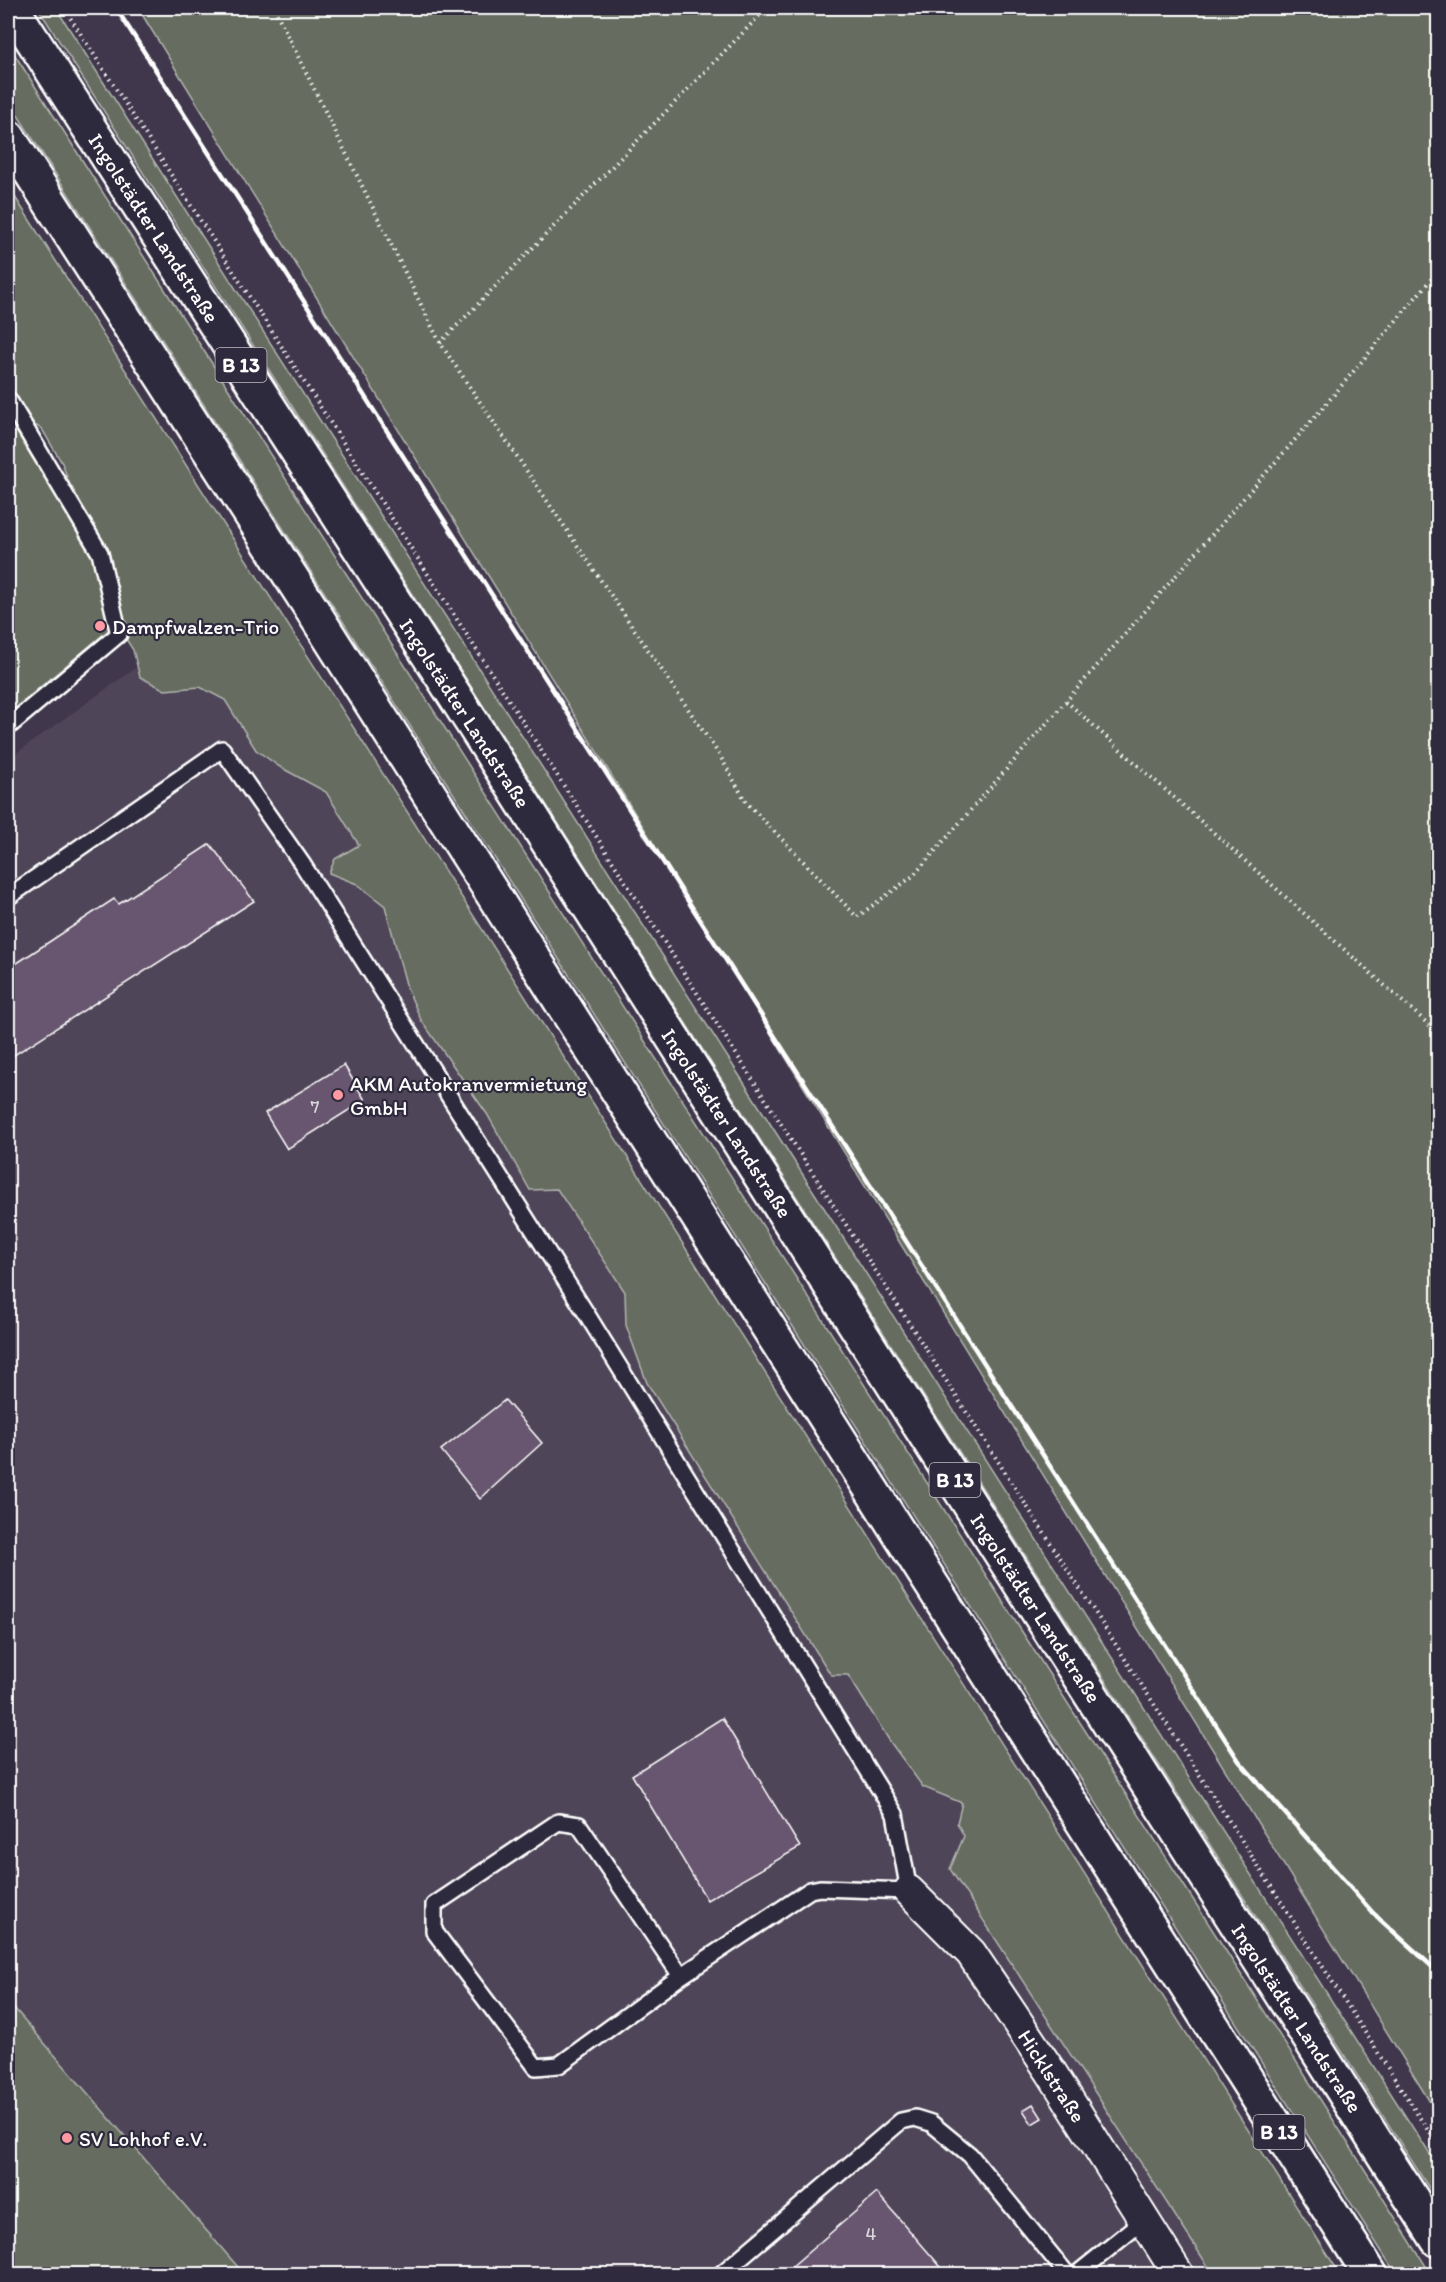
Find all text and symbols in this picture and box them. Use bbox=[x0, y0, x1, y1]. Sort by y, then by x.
street label: Ingolstädter Landstraße bbox=[83, 129, 225, 327]
road number: B 13 bbox=[216, 348, 266, 382]
place label: Dampfwalzen-Trio bbox=[112, 614, 279, 639]
street label: Ingolstädter Landstraße bbox=[394, 614, 536, 812]
marker: Dampfwalzen-Trio bbox=[93, 619, 107, 633]
street label: Ingolstädter Landstraße bbox=[656, 1024, 798, 1222]
place label: AKM Autokranvermietung GmbH bbox=[350, 1071, 588, 1120]
marker: AKM Autokranvermietung GmbH bbox=[331, 1088, 345, 1102]
house number: 7 bbox=[311, 1096, 320, 1118]
road number: B 13 bbox=[930, 1463, 980, 1497]
street label: Ingolstädter Landstraße bbox=[965, 1509, 1107, 1707]
street label: Ingolstädter Landstraße bbox=[1226, 1919, 1368, 2117]
street label: Hicklstraße bbox=[1013, 2025, 1091, 2127]
road number: B 13 bbox=[1254, 2115, 1304, 2149]
place label: SV Lohhof e.V. bbox=[79, 2126, 207, 2151]
marker: SV Lohhof e.V. bbox=[60, 2131, 74, 2145]
house number: 4 bbox=[866, 2223, 877, 2245]

